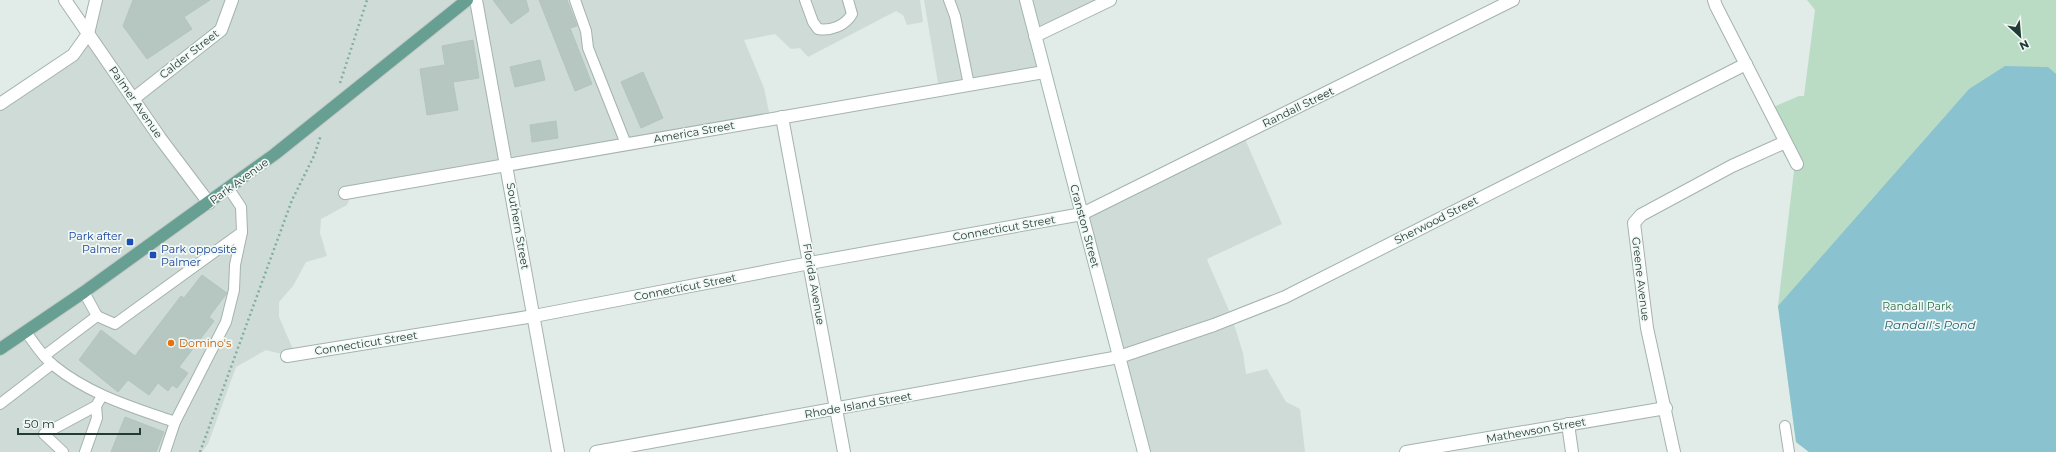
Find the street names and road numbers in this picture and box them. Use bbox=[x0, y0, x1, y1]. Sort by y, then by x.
street label: Calder Street bbox=[156, 26, 222, 82]
street label: Palmer Avenue bbox=[106, 63, 166, 141]
street label: Randall Street bbox=[1260, 83, 1337, 130]
street label: America Street bbox=[652, 118, 736, 146]
street label: Park Avenue bbox=[207, 155, 272, 207]
street label: Southern Street bbox=[504, 182, 533, 271]
street label: Cranston Street bbox=[1067, 183, 1103, 270]
street label: Sherwood Street bbox=[1392, 193, 1481, 247]
street label: Connecticut Street bbox=[952, 212, 1057, 244]
street label: Greene Avenue bbox=[1629, 236, 1653, 322]
street label: Florida Avenue bbox=[800, 242, 828, 326]
street label: Connecticut Street bbox=[633, 270, 738, 304]
street label: Connecticut Street bbox=[314, 328, 419, 358]
street label: Rhode Island Street bbox=[803, 389, 913, 421]
street label: Mathewson Street bbox=[1485, 414, 1587, 446]

